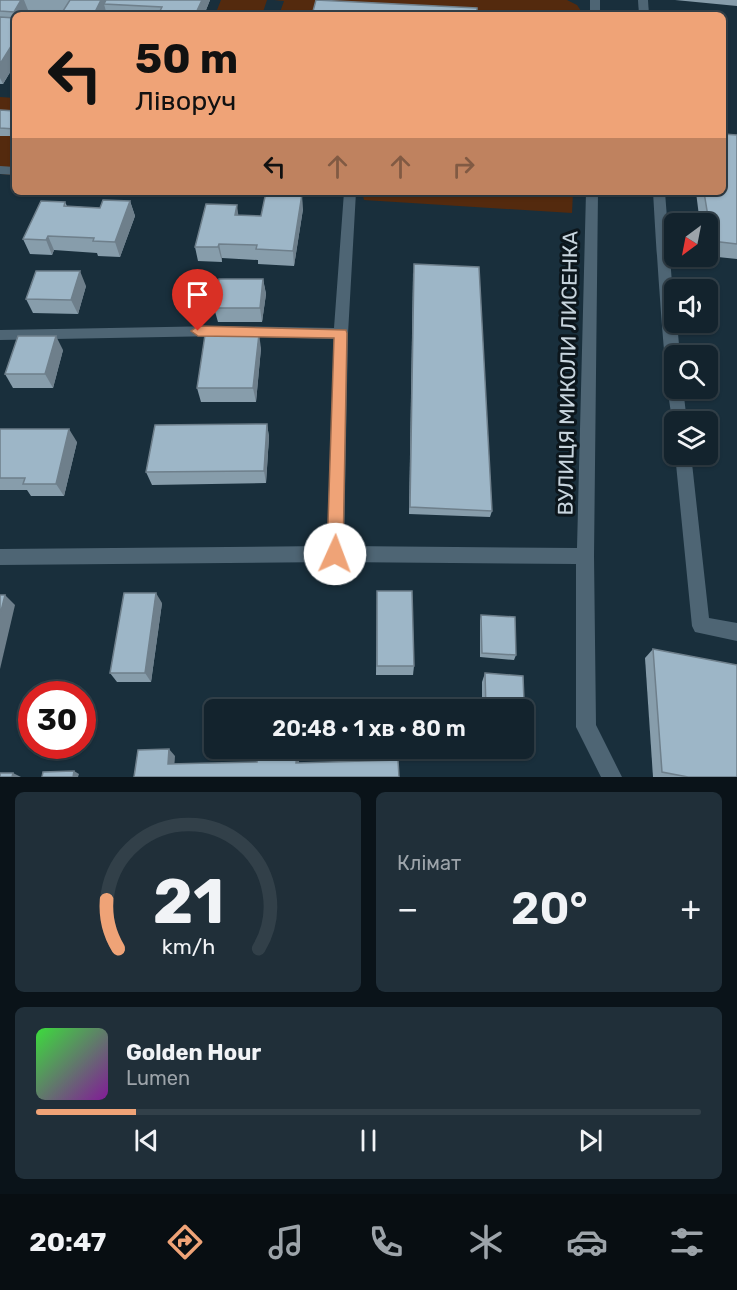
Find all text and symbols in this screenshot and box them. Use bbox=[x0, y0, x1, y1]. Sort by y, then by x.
text: 50 m bbox=[135, 34, 238, 84]
icon: left bbox=[36, 36, 114, 114]
text: Ліворуч bbox=[135, 85, 236, 117]
icon: left bbox=[258, 150, 291, 183]
icon: ahead bbox=[321, 150, 354, 183]
icon: ahead bbox=[384, 150, 417, 183]
icon: right bbox=[447, 150, 480, 183]
north arrow bbox=[664, 213, 718, 267]
map controls bbox=[664, 213, 718, 465]
street label: ВУЛИЦЯ МИКОЛИ ЛИСЕНКА bbox=[553, 230, 582, 516]
pin bbox=[172, 269, 223, 331]
icon: arrive bbox=[181, 278, 214, 311]
button: sound bbox=[664, 279, 718, 333]
button: search bbox=[664, 345, 718, 399]
button: layers bbox=[664, 411, 718, 465]
position arrow bbox=[303, 522, 367, 586]
speed limit sign: 30 bbox=[18, 681, 96, 759]
text: 20:48 · 1 хв · 80 m bbox=[272, 715, 466, 742]
text: Клімат bbox=[397, 851, 461, 875]
text: 21 bbox=[152, 865, 224, 939]
text: 20° bbox=[511, 882, 588, 935]
text: − bbox=[397, 889, 418, 928]
text: + bbox=[680, 889, 701, 928]
text: km/h bbox=[161, 934, 215, 959]
text: Golden Hour bbox=[126, 1039, 261, 1066]
text: Lumen bbox=[126, 1066, 190, 1090]
icon: previous bbox=[130, 1124, 163, 1157]
icon: pause bbox=[352, 1124, 385, 1157]
icon: next bbox=[574, 1124, 607, 1157]
icon: directions bbox=[164, 1221, 206, 1263]
icon: music bbox=[265, 1221, 307, 1263]
icon: phone bbox=[365, 1221, 407, 1263]
icon: climate bbox=[465, 1221, 507, 1263]
icon: car bbox=[566, 1221, 608, 1263]
icon: filters bbox=[666, 1221, 708, 1263]
text: 20:47 bbox=[29, 1226, 106, 1258]

